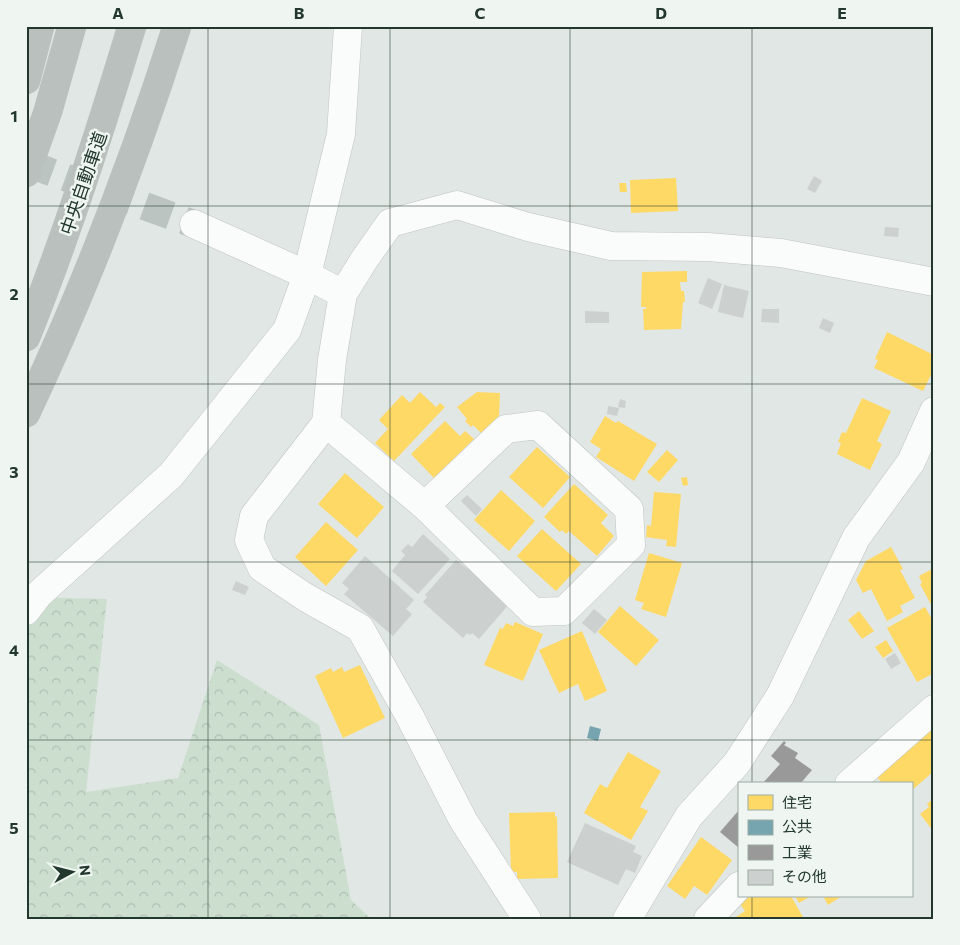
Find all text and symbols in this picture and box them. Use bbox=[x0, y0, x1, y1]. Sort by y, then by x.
text: A bbox=[112, 3, 124, 22]
text: B bbox=[294, 3, 305, 22]
text: C bbox=[475, 3, 486, 22]
text: D bbox=[655, 3, 667, 22]
text: E bbox=[837, 3, 847, 22]
text: 1 bbox=[10, 106, 18, 125]
street label: 中央自動車道 bbox=[55, 128, 111, 238]
text: 2 bbox=[9, 284, 19, 303]
text: 3 bbox=[9, 462, 19, 481]
text: 4 bbox=[9, 640, 19, 659]
legend bbox=[738, 782, 912, 898]
text: 住宅 bbox=[782, 793, 812, 811]
text: 公共 bbox=[782, 817, 812, 835]
text: 5 bbox=[9, 818, 19, 837]
text: 工業 bbox=[782, 843, 812, 861]
north arrow bbox=[48, 848, 98, 898]
text: N bbox=[76, 864, 94, 877]
text: その他 bbox=[782, 867, 827, 885]

